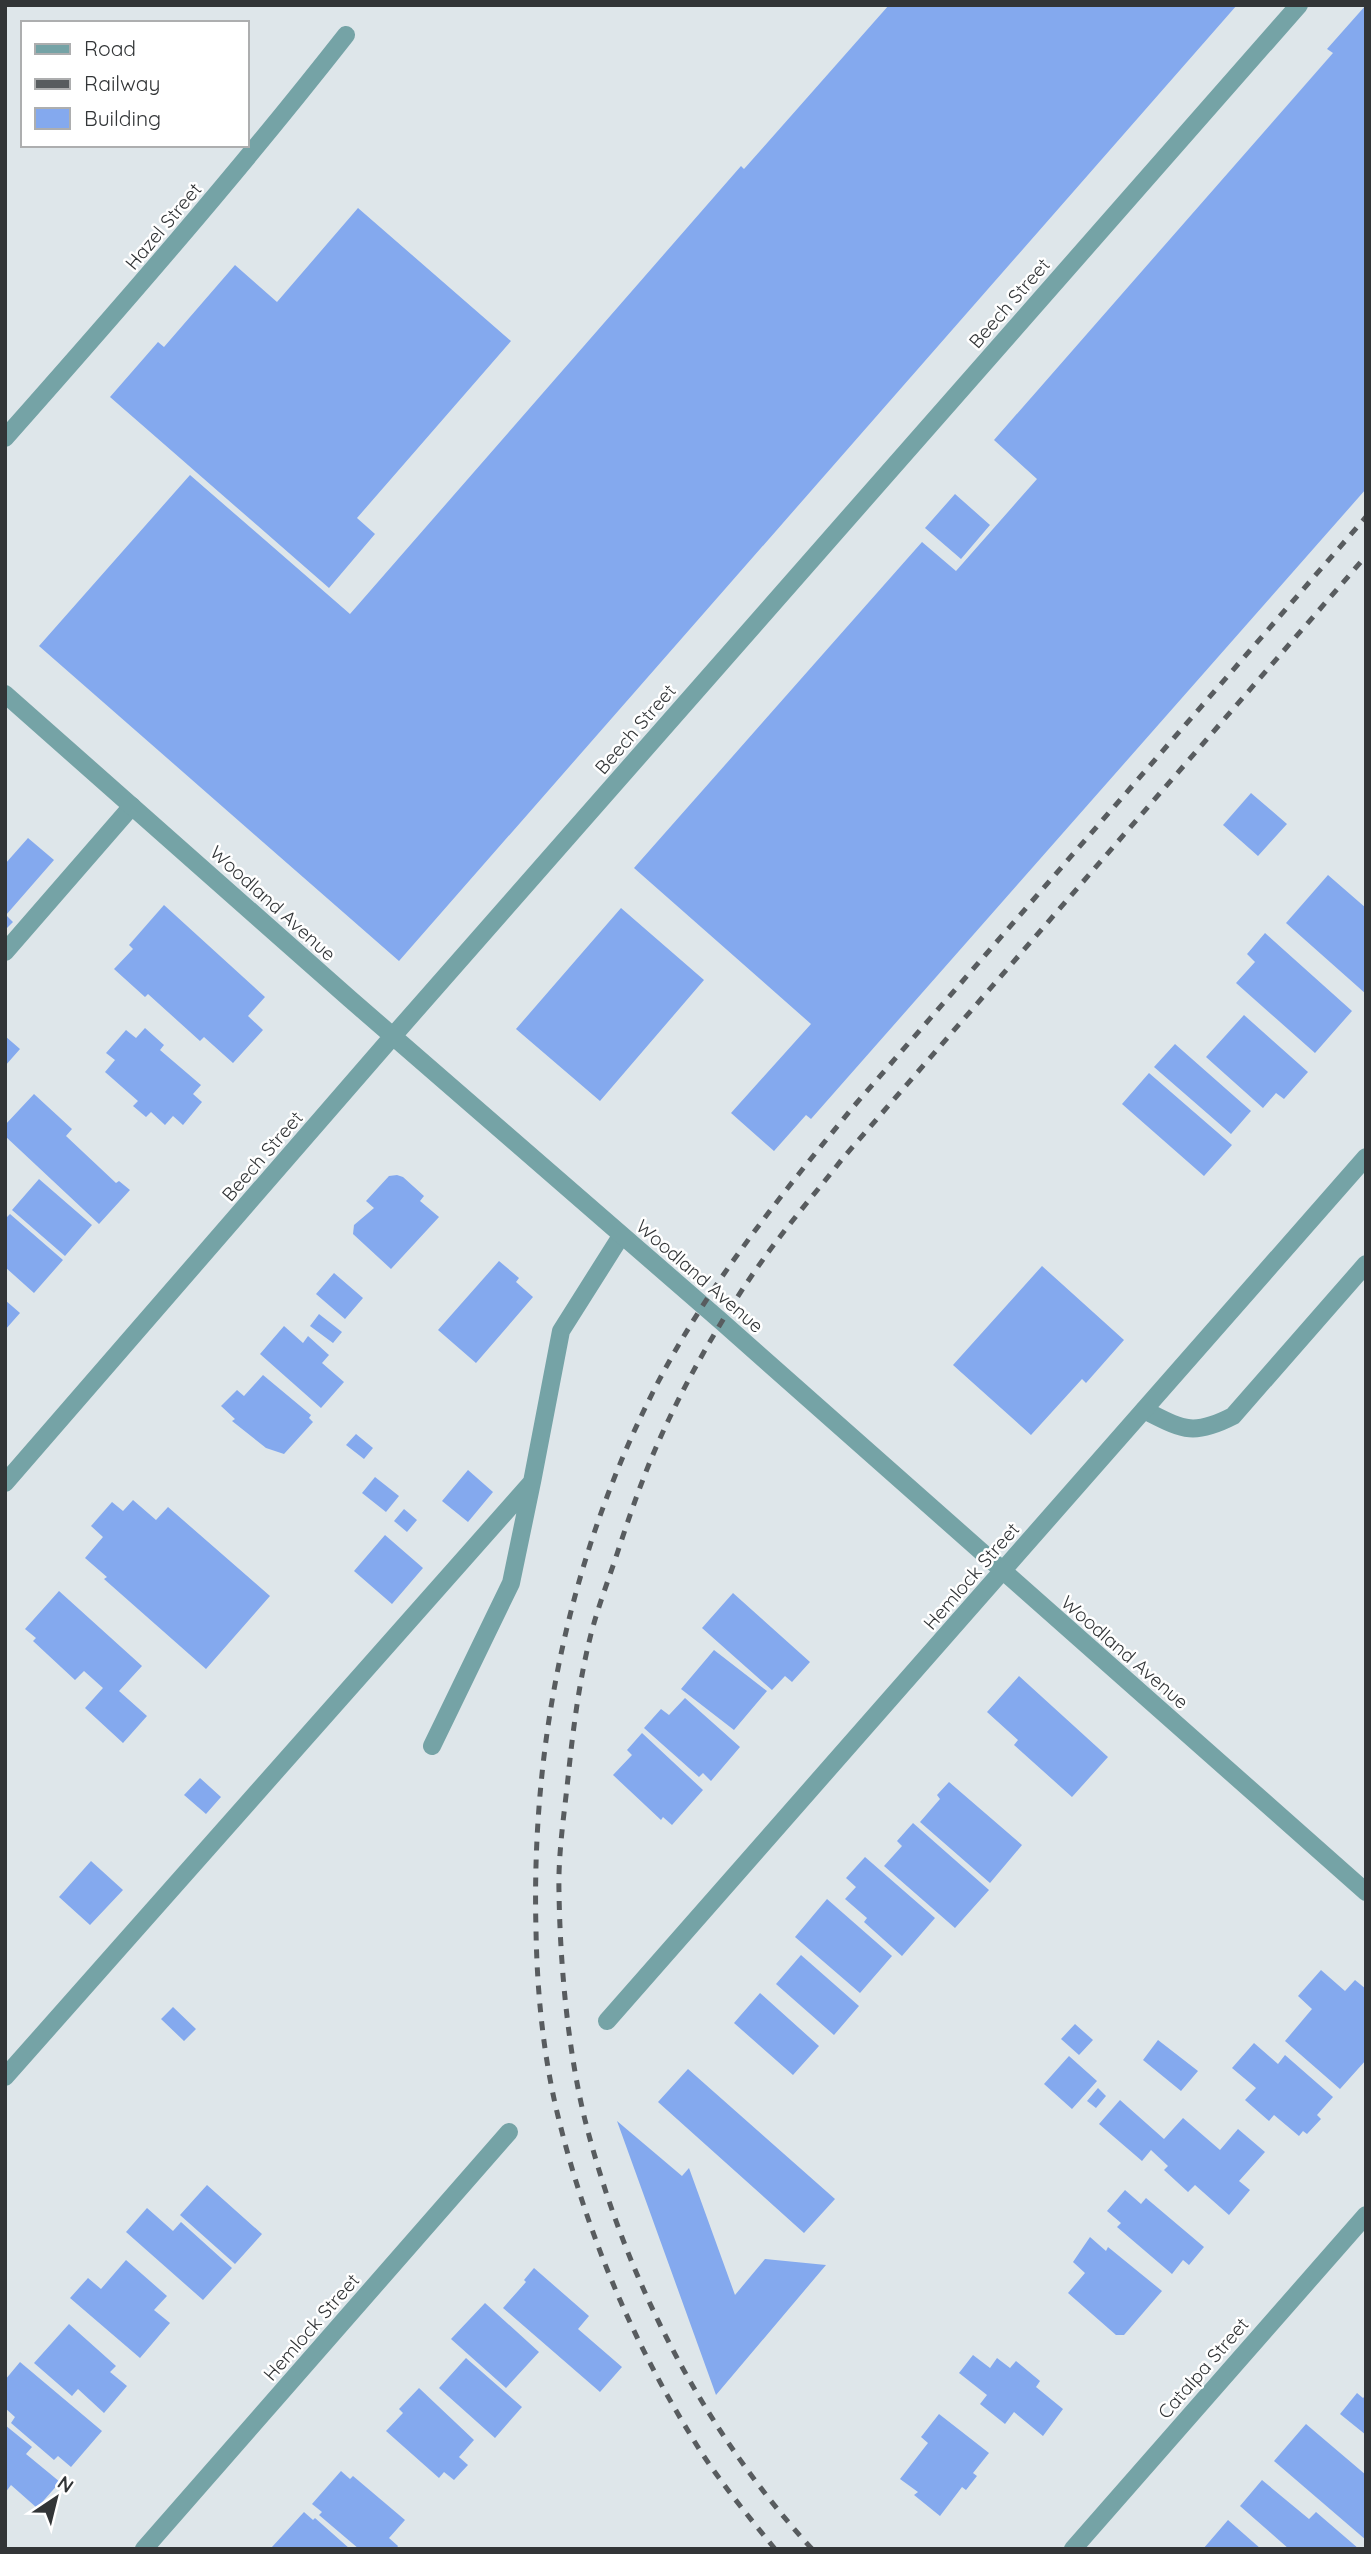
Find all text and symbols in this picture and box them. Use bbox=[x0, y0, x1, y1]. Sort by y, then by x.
legend bbox=[21, 21, 248, 147]
text: Road bbox=[84, 35, 136, 61]
text: Railway bbox=[84, 70, 160, 96]
text: Building bbox=[84, 105, 161, 131]
street label: Hazel Street bbox=[120, 178, 206, 274]
street label: Beech Street bbox=[963, 253, 1055, 353]
street label: Beech Street bbox=[589, 679, 681, 779]
street label: Woodland Avenue bbox=[205, 840, 341, 966]
street label: Beech Street bbox=[216, 1106, 308, 1206]
street label: Woodland Avenue bbox=[631, 1214, 769, 1338]
street label: Hemlock Street bbox=[918, 1517, 1024, 1635]
street label: Woodland Avenue bbox=[1056, 1590, 1194, 1714]
street label: Hemlock Street bbox=[258, 2268, 364, 2386]
street label: Catalpa Street bbox=[1152, 2312, 1254, 2424]
north arrow bbox=[21, 2463, 91, 2533]
text: N bbox=[53, 2470, 78, 2498]

